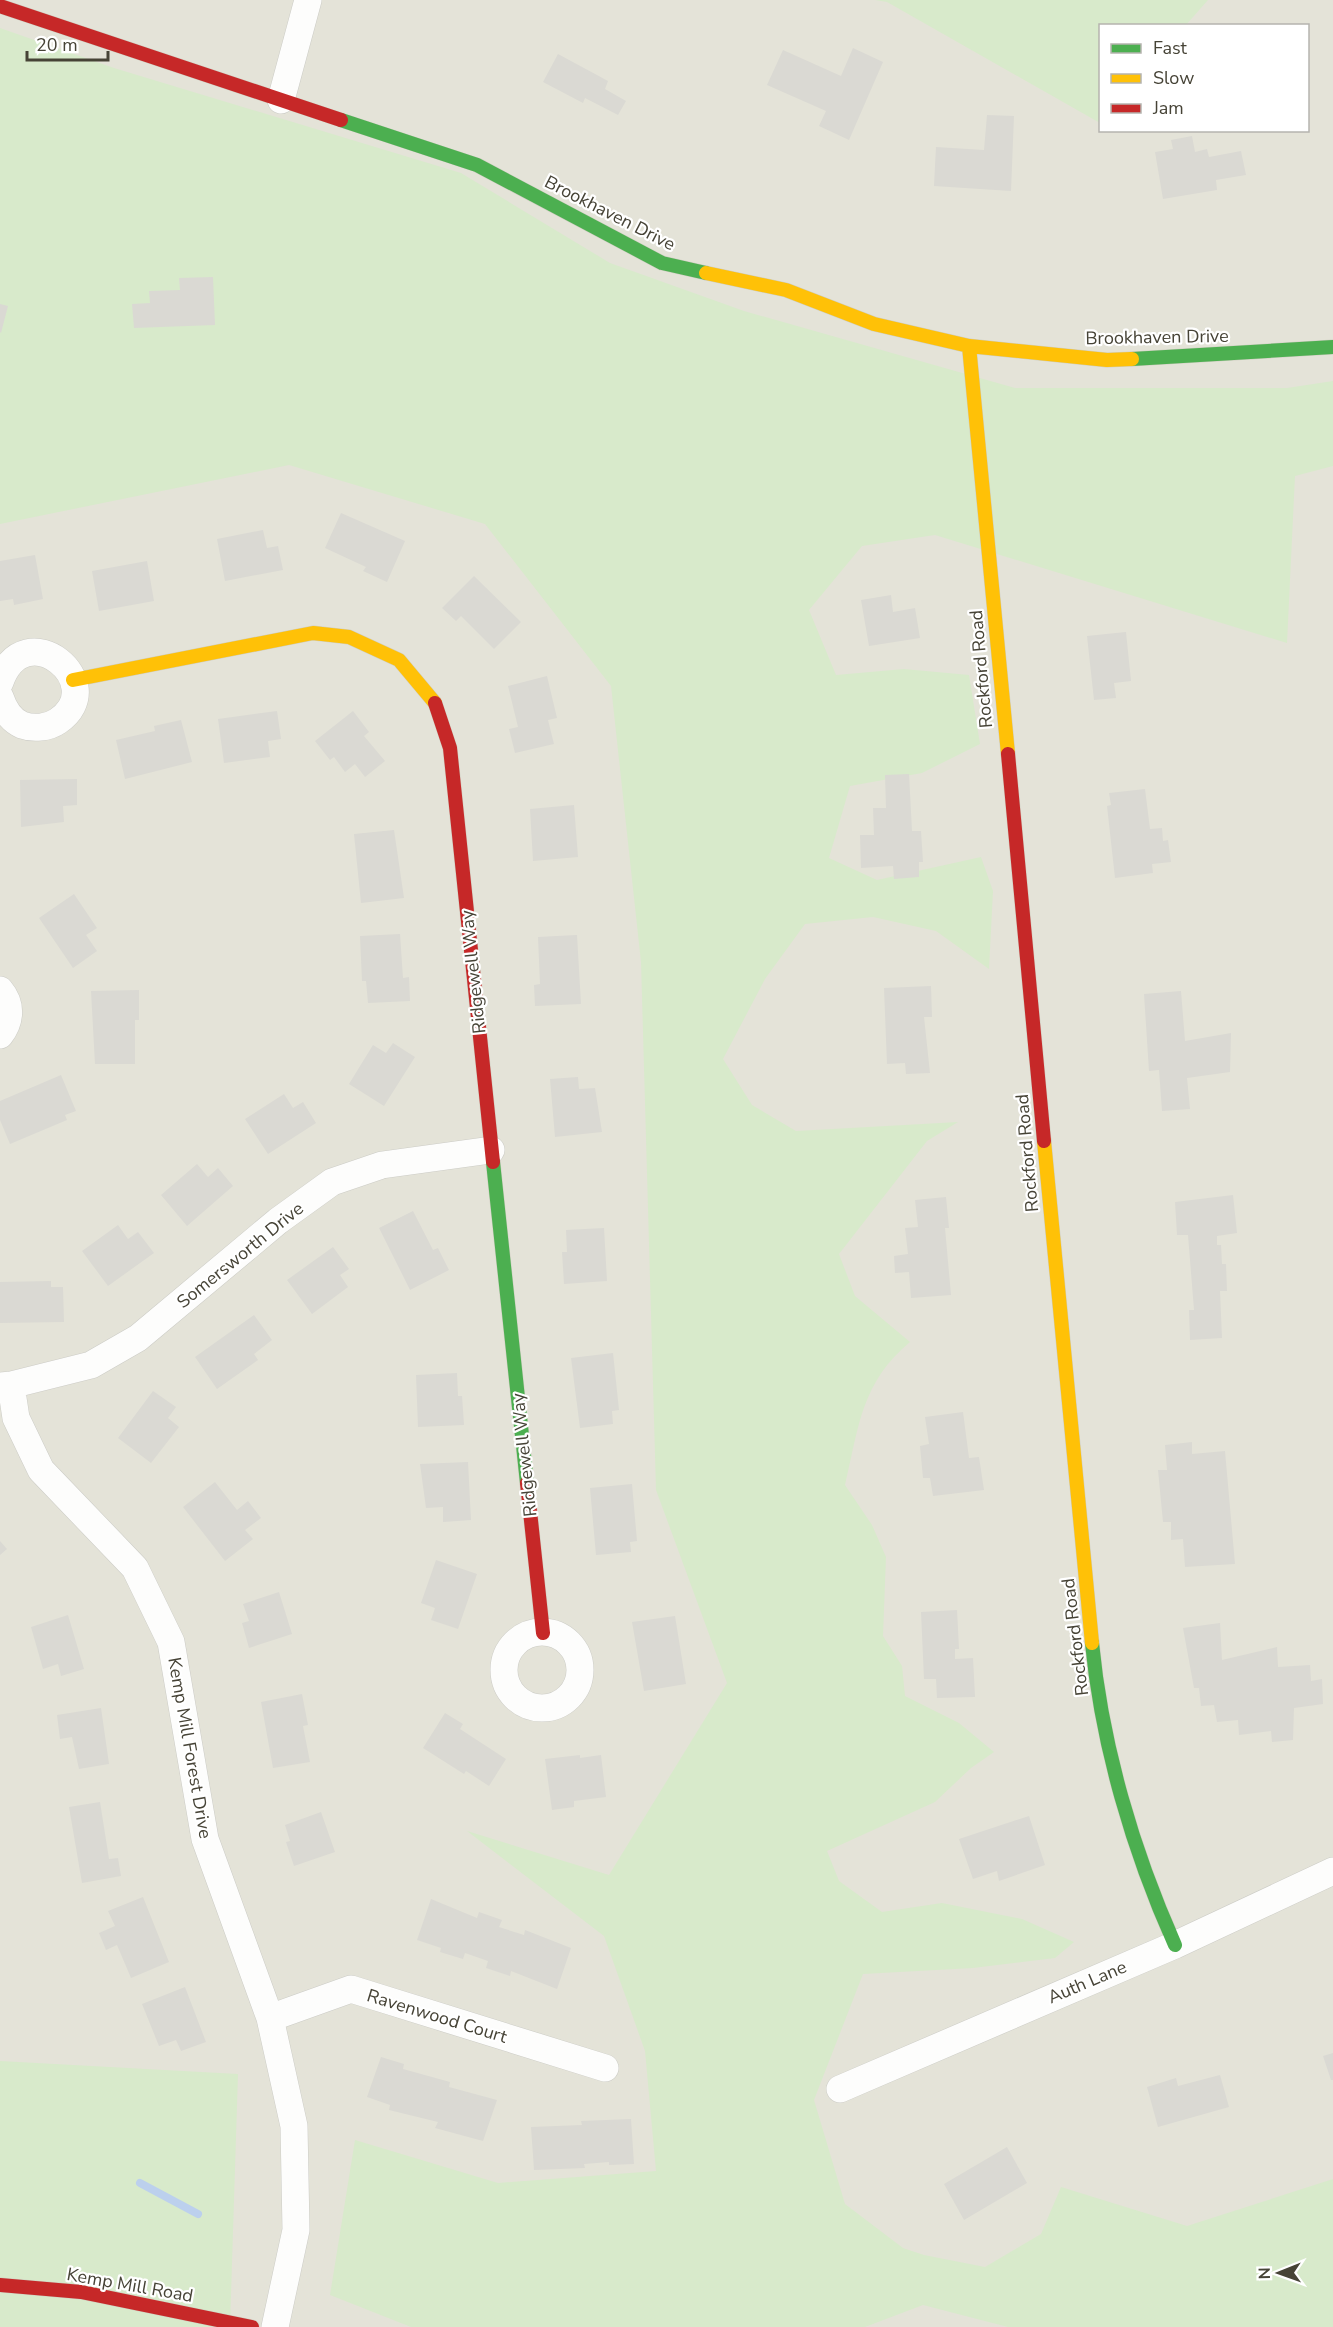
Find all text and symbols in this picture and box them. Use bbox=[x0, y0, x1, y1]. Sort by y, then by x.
scale bar bbox=[27, 24, 108, 62]
legend bbox=[1099, 24, 1309, 132]
text: 20 m bbox=[36, 33, 78, 57]
text: Fast bbox=[1153, 36, 1188, 60]
text: Slow bbox=[1153, 66, 1194, 90]
text: Jam bbox=[1152, 96, 1184, 120]
street label: Brookhaven Drive bbox=[541, 170, 679, 256]
street label: Brookhaven Drive bbox=[1085, 324, 1229, 350]
street label: Rockford Road bbox=[964, 609, 998, 729]
street label: Ridgewell Way bbox=[455, 908, 491, 1035]
street label: Rockford Road bbox=[1010, 1093, 1044, 1213]
street label: Somersworth Drive bbox=[172, 1196, 308, 1314]
street label: Ridgewell Way bbox=[506, 1391, 542, 1518]
street label: Rockford Road bbox=[1056, 1577, 1094, 1697]
street label: Kemp Mill Forest Drive bbox=[162, 1655, 218, 1841]
street label: Auth Lane bbox=[1044, 1955, 1130, 2009]
street label: Ravenwood Court bbox=[364, 1983, 511, 2049]
north arrow bbox=[1249, 2243, 1309, 2303]
street label: Kemp Mill Road bbox=[65, 2262, 195, 2308]
text: N bbox=[1254, 2267, 1276, 2279]

